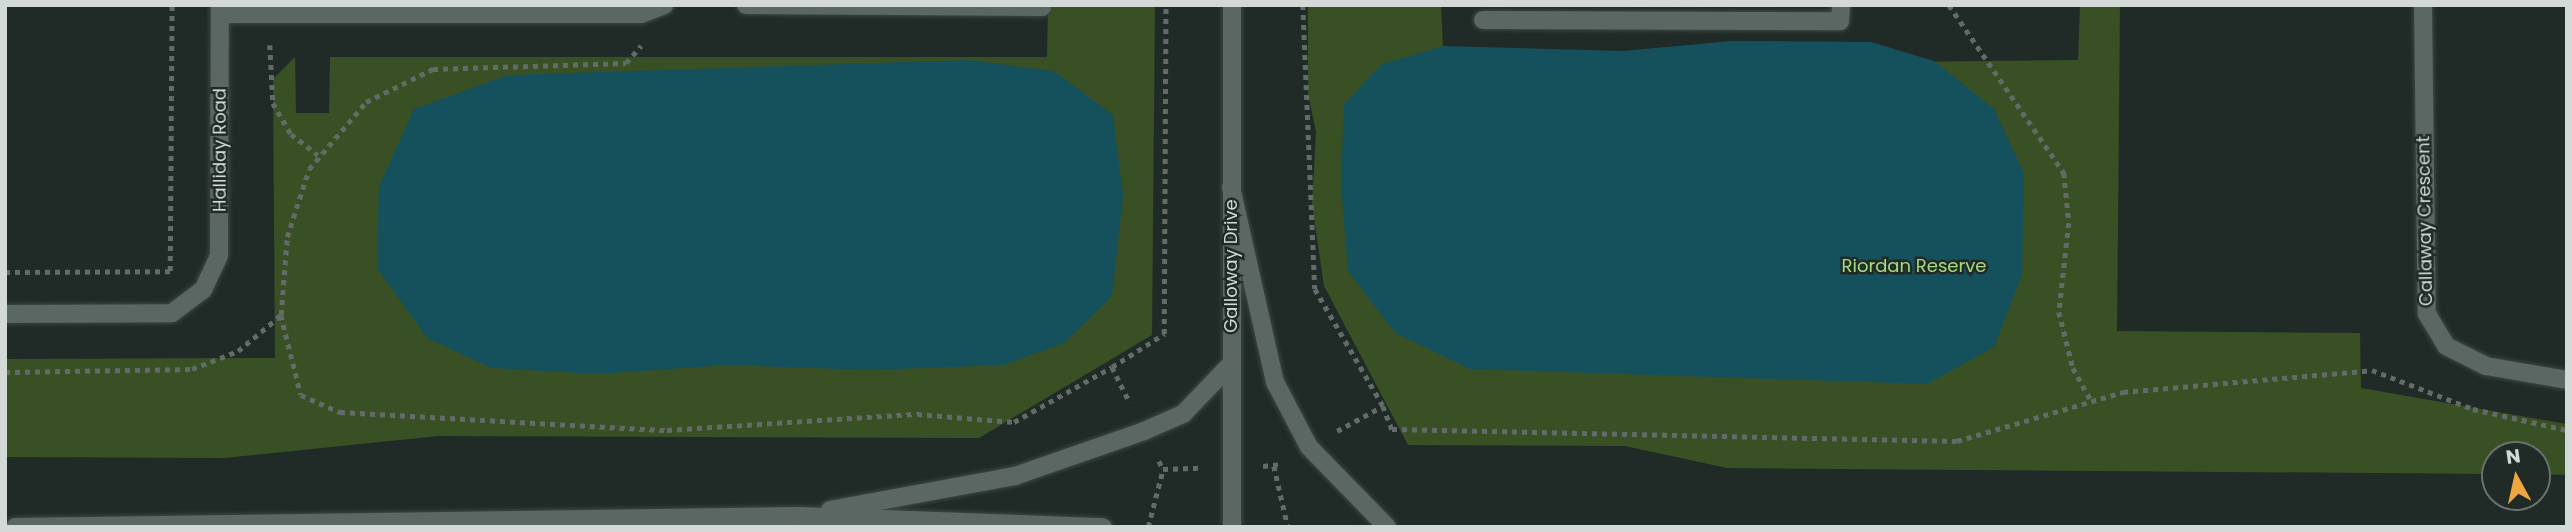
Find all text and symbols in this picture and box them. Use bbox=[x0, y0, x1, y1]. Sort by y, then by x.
street label: Halliday Road bbox=[209, 88, 231, 212]
street label: Callaway Crescent bbox=[2413, 136, 2437, 306]
street label: Galloway Drive bbox=[1220, 199, 1242, 333]
park label: Riordan Reserve bbox=[1842, 255, 1986, 277]
north arrow bbox=[2481, 441, 2551, 511]
text: N bbox=[2504, 442, 2522, 471]

